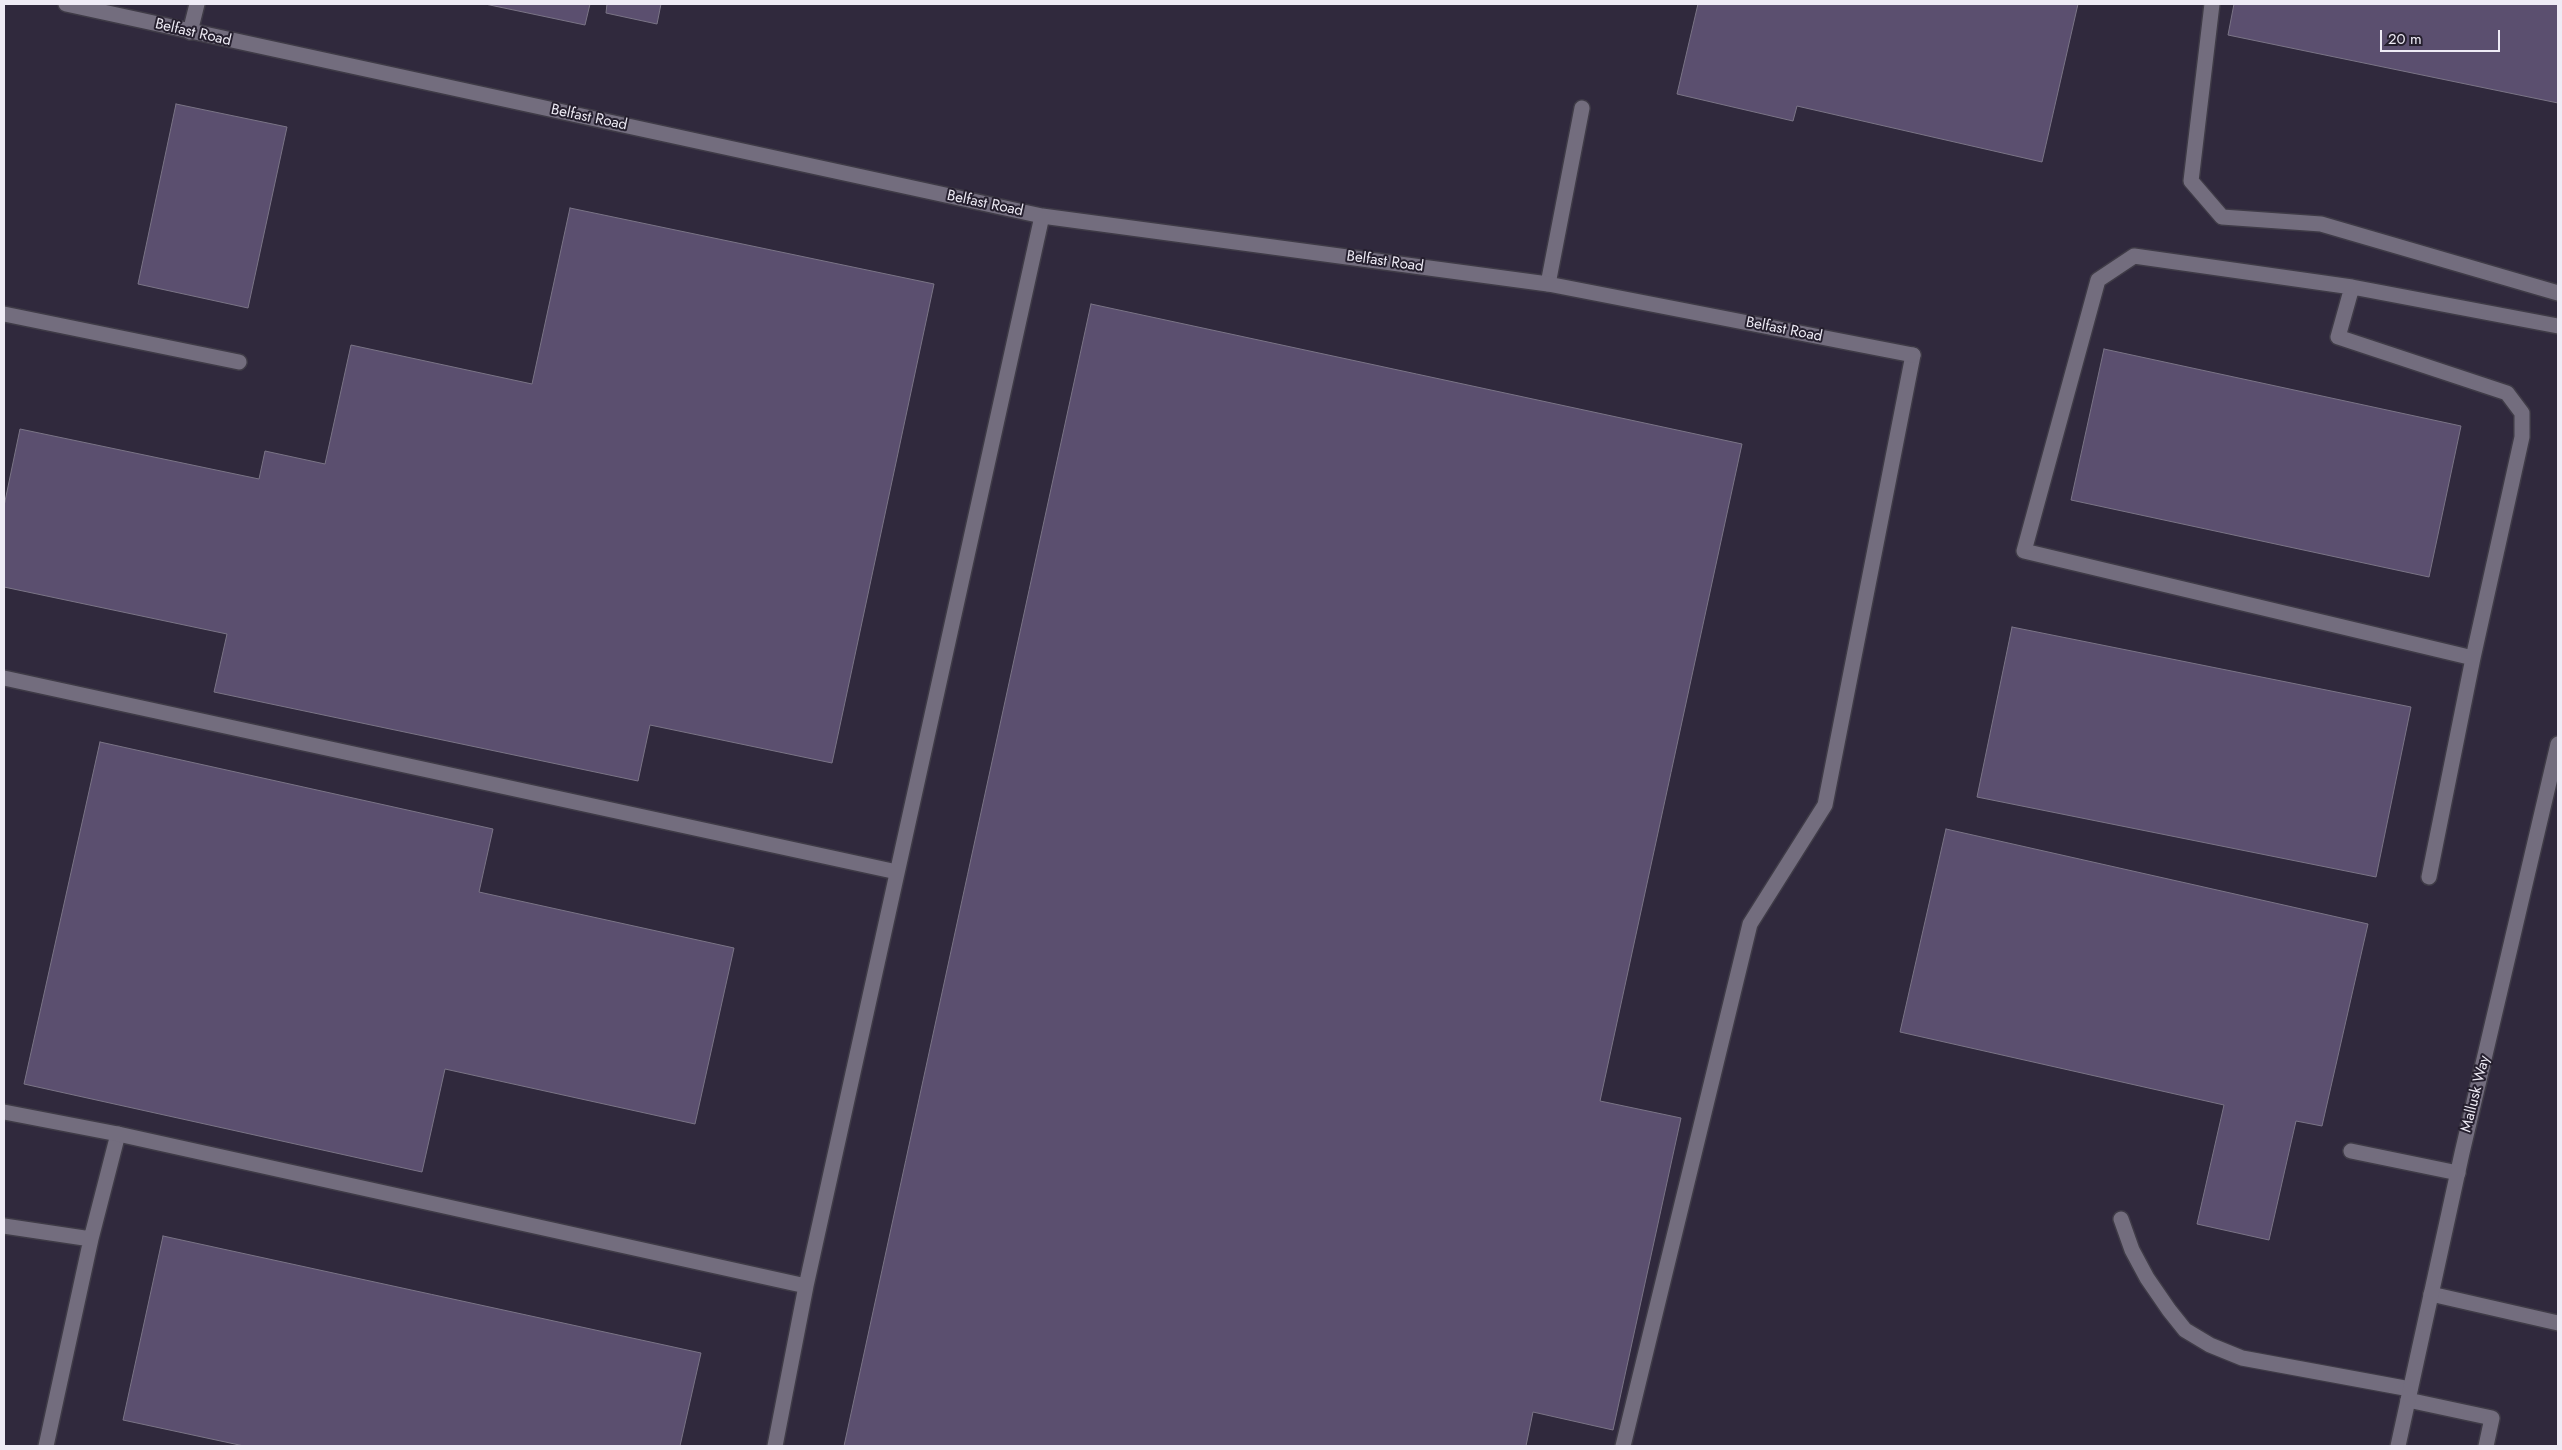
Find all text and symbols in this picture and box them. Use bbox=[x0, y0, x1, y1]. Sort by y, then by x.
street label: Belfast Road bbox=[153, 16, 233, 50]
scale bar bbox=[2382, 20, 2502, 52]
text: 20 m bbox=[2388, 28, 2422, 50]
street label: Belfast Road bbox=[549, 101, 629, 135]
street label: Belfast Road bbox=[945, 187, 1025, 221]
street label: Belfast Road bbox=[1345, 248, 1425, 276]
street label: Belfast Road bbox=[1744, 314, 1824, 346]
street label: Mallusk Way bbox=[2458, 1054, 2494, 1134]

